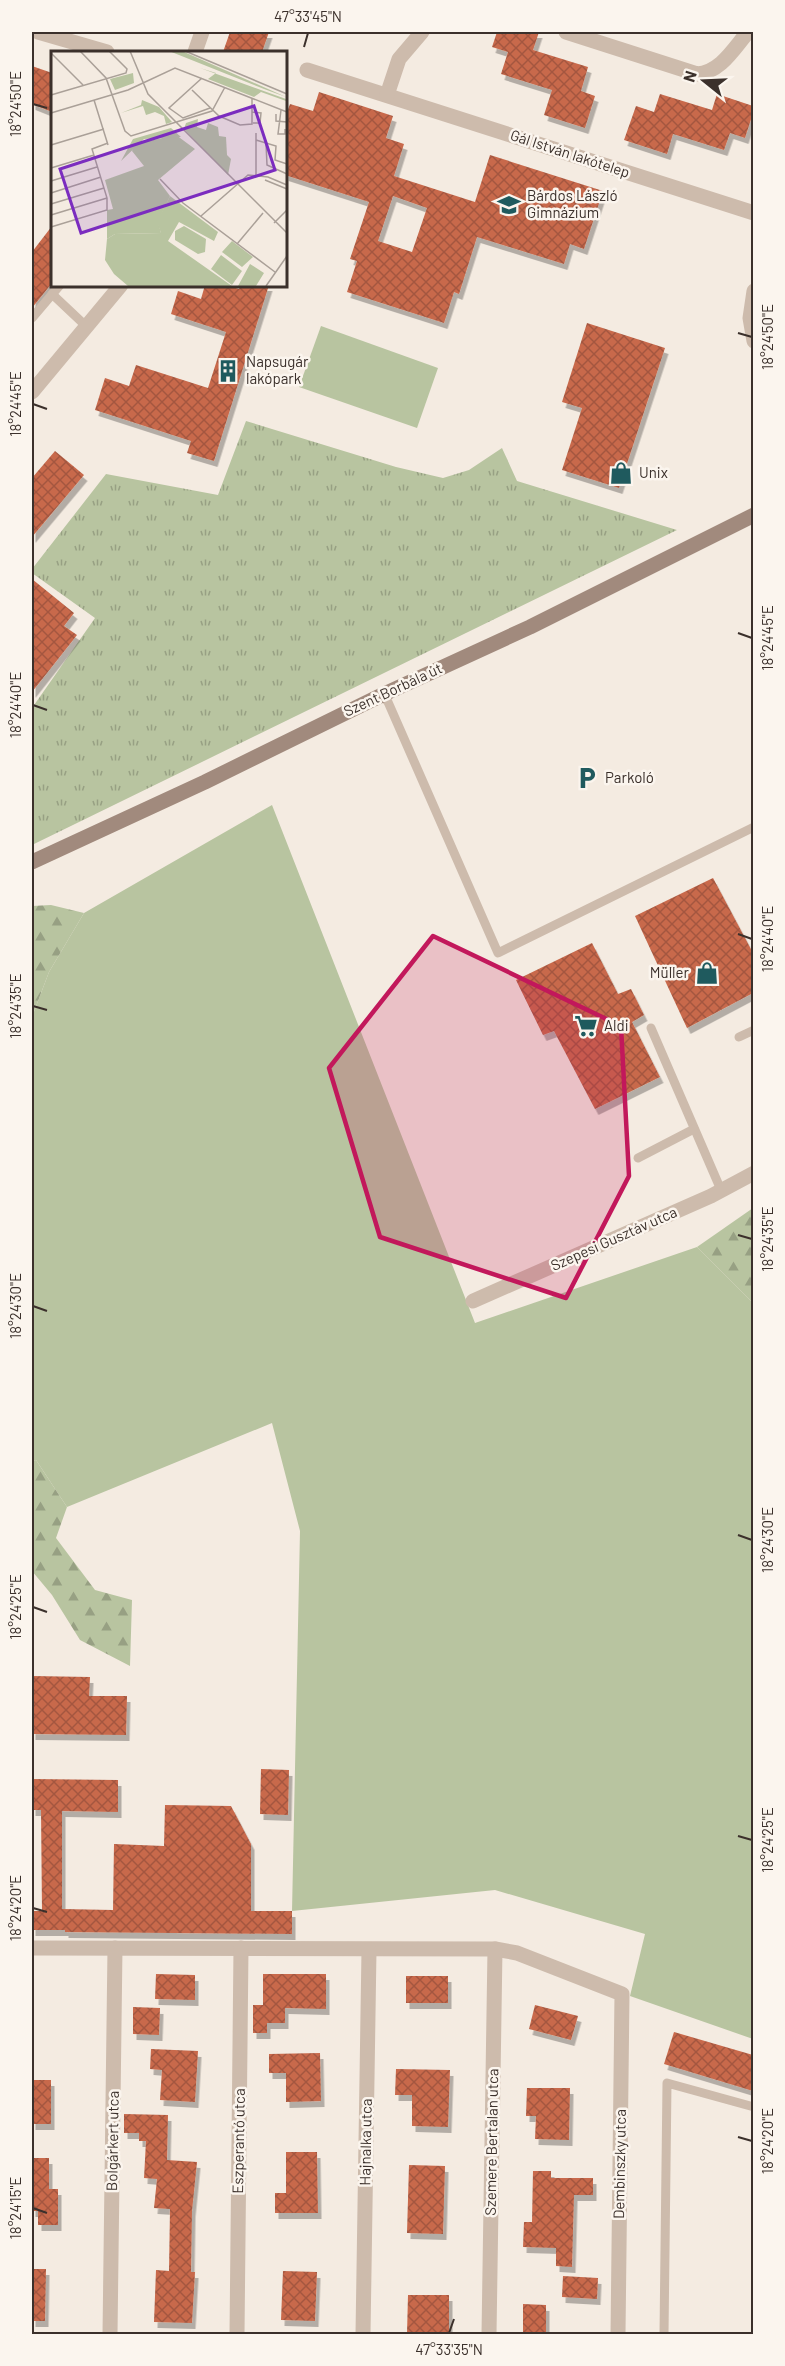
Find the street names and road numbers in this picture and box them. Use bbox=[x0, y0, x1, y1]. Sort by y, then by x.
street label: Gál István lakótelep bbox=[508, 125, 632, 181]
street label: Szent Borbála út bbox=[340, 658, 445, 720]
street label: Szepesi Gusztáv utca bbox=[548, 1202, 680, 1274]
street label: Szemere Bertalan utca bbox=[481, 2068, 501, 2216]
street label: Eszperantó utca bbox=[228, 2088, 248, 2194]
street label: Bolgárkert utca bbox=[102, 2091, 122, 2191]
street label: Hajnalka utca bbox=[355, 2098, 375, 2186]
street label: Dembinszky utca bbox=[609, 2109, 629, 2219]

